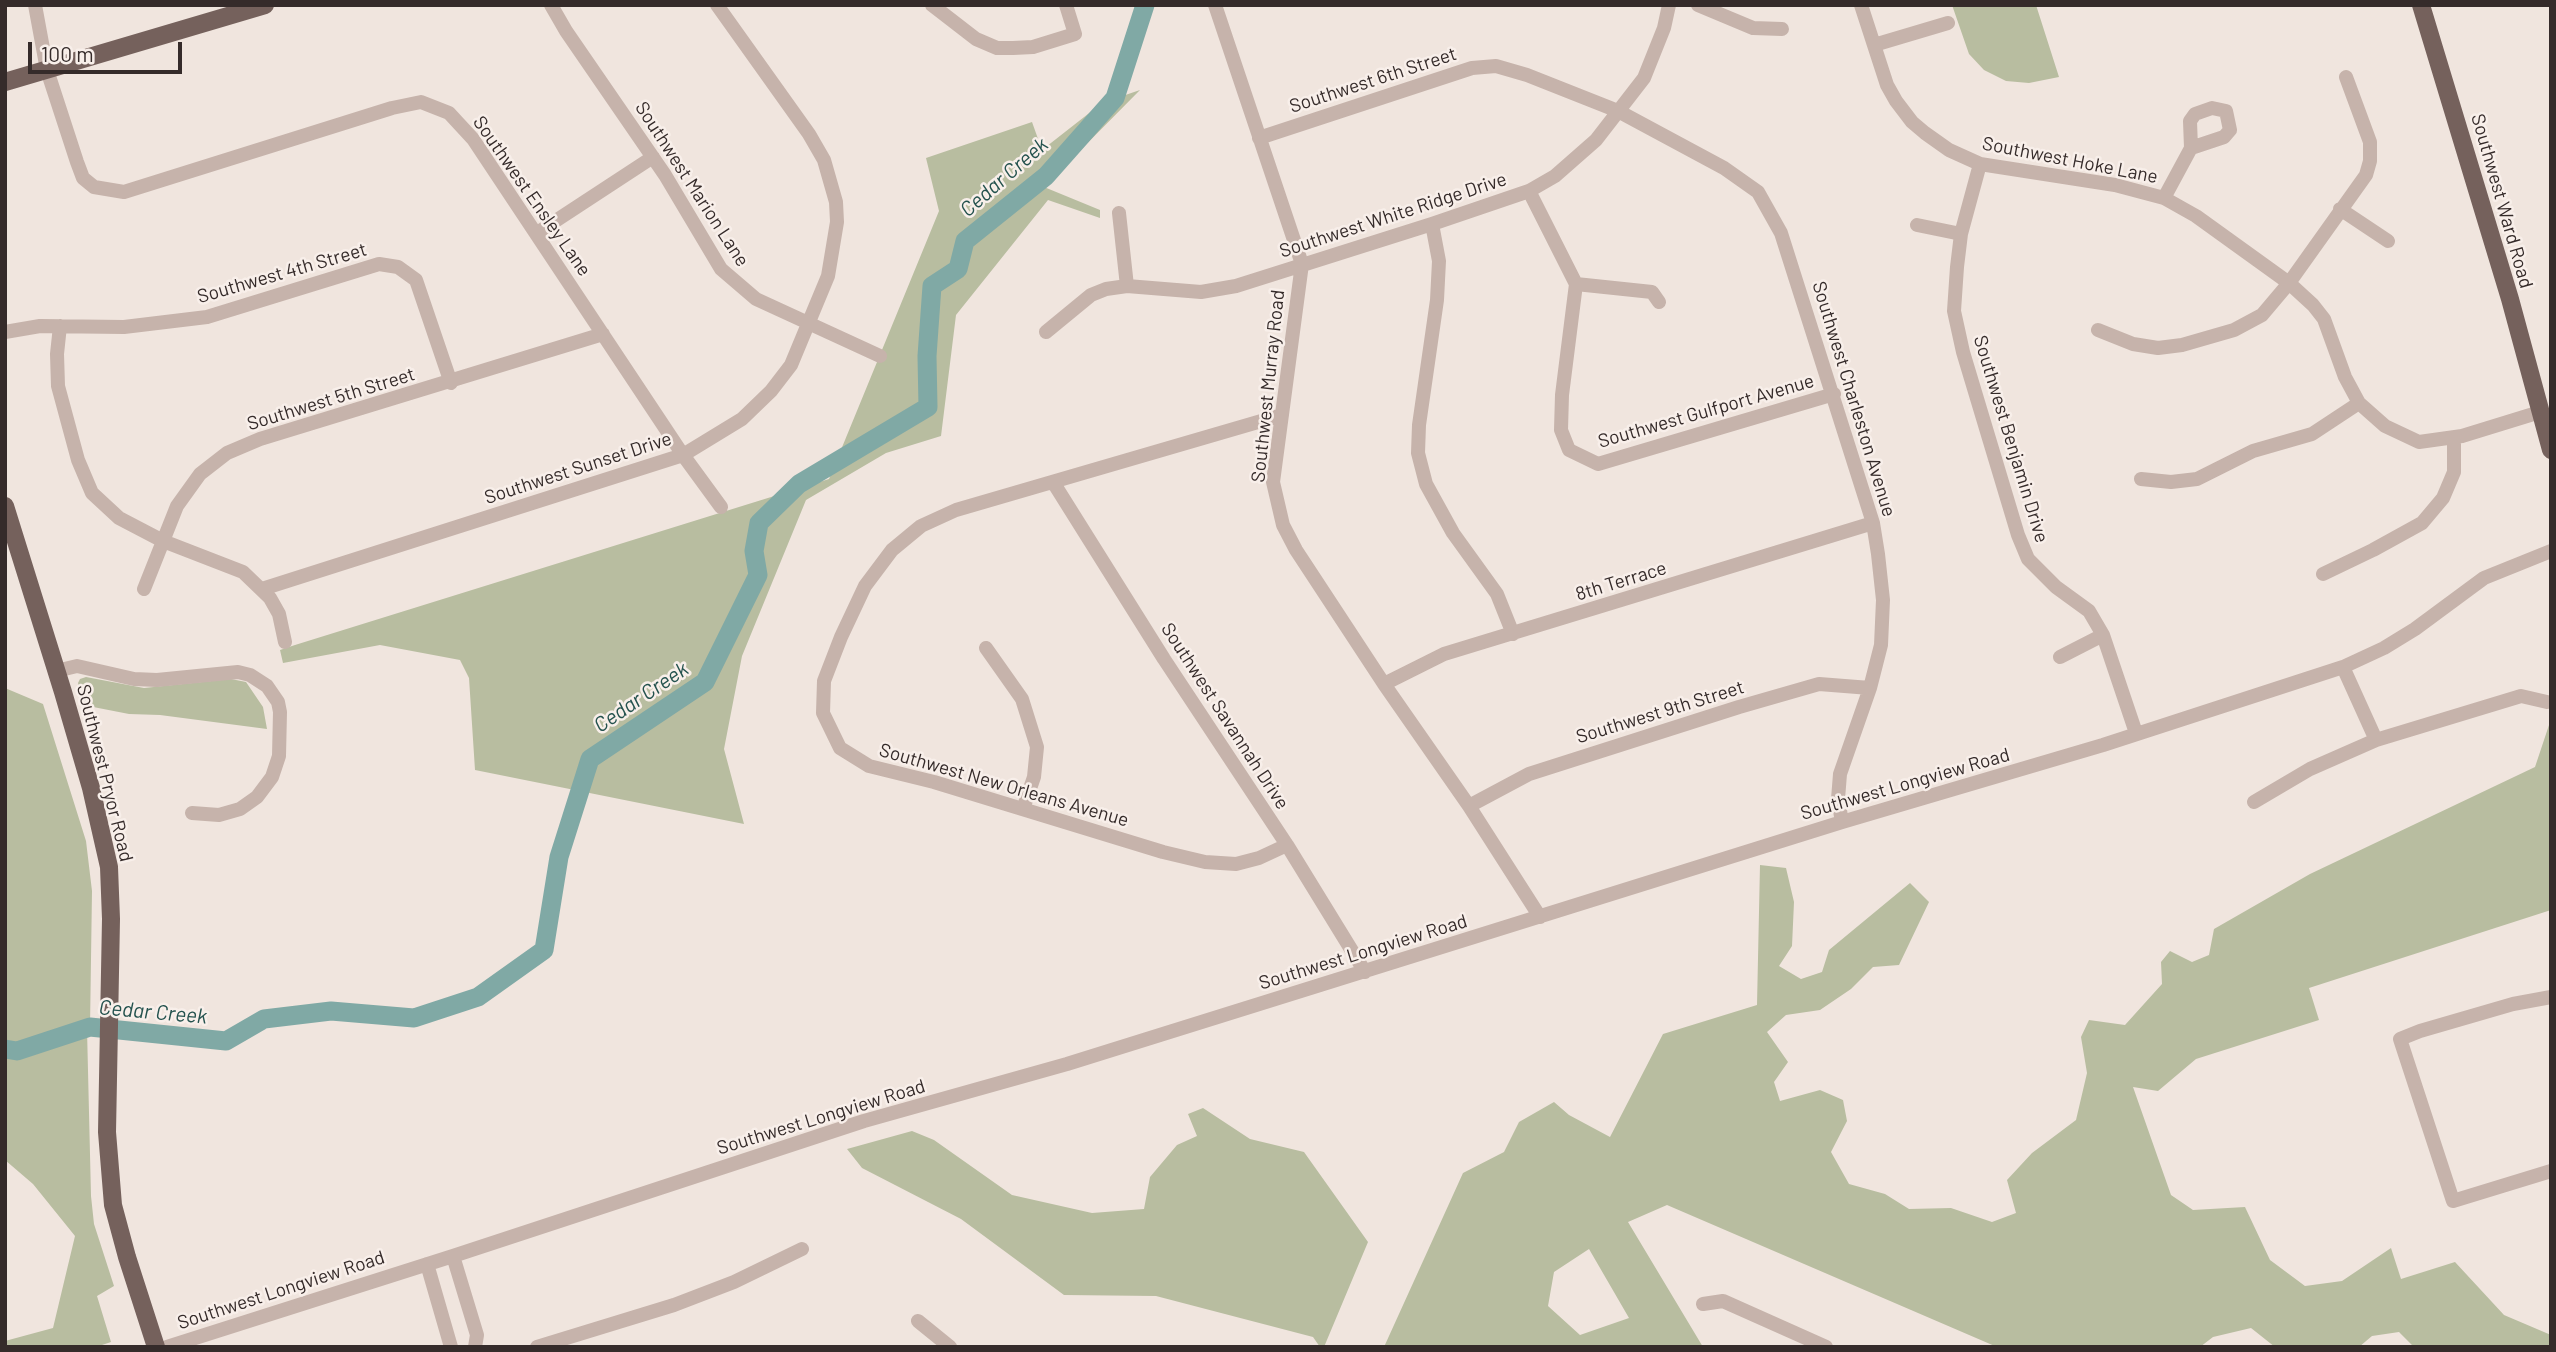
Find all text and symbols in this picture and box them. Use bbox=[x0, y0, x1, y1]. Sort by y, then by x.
scale bar bbox=[32, 28, 186, 72]
text: 100 m bbox=[41, 41, 94, 66]
street label: Southwest 6th Street bbox=[1287, 42, 1459, 118]
street label: Southwest Marion Lane bbox=[630, 97, 754, 271]
street label: Southwest Ward Road bbox=[2466, 111, 2538, 291]
street label: Southwest Ensley Lane bbox=[468, 112, 596, 280]
water label: Cedar Creek bbox=[955, 132, 1053, 222]
street label: Southwest Hoke Lane bbox=[1980, 132, 2160, 188]
street label: Southwest White Ridge Drive bbox=[1277, 167, 1509, 263]
street label: Southwest 4th Street bbox=[195, 238, 369, 308]
street label: Southwest Charleston Avenue bbox=[1807, 278, 1901, 520]
street label: Southwest Murray Road bbox=[1247, 289, 1289, 483]
street label: Southwest Benjamin Drive bbox=[1969, 333, 2053, 545]
street label: Southwest 5th Street bbox=[244, 363, 418, 435]
street label: Southwest Gulfport Avenue bbox=[1595, 369, 1817, 453]
street label: Southwest Sunset Drive bbox=[482, 427, 674, 509]
street label: 8th Terrace bbox=[1573, 556, 1669, 606]
street label: Southwest Savannah Drive bbox=[1156, 619, 1294, 813]
water label: Cedar Creek bbox=[589, 656, 693, 738]
street label: Southwest 9th Street bbox=[1573, 676, 1747, 748]
street label: Southwest Pryor Road bbox=[72, 682, 138, 864]
street label: Southwest New Orleans Avenue bbox=[877, 738, 1131, 832]
street label: Southwest Longview Road bbox=[1798, 743, 2012, 825]
street label: Southwest Longview Road bbox=[1256, 909, 1470, 995]
water label: Cedar Creek bbox=[98, 995, 208, 1029]
street label: Southwest Longview Road bbox=[714, 1074, 928, 1160]
street label: Southwest Longview Road bbox=[174, 1246, 388, 1334]

